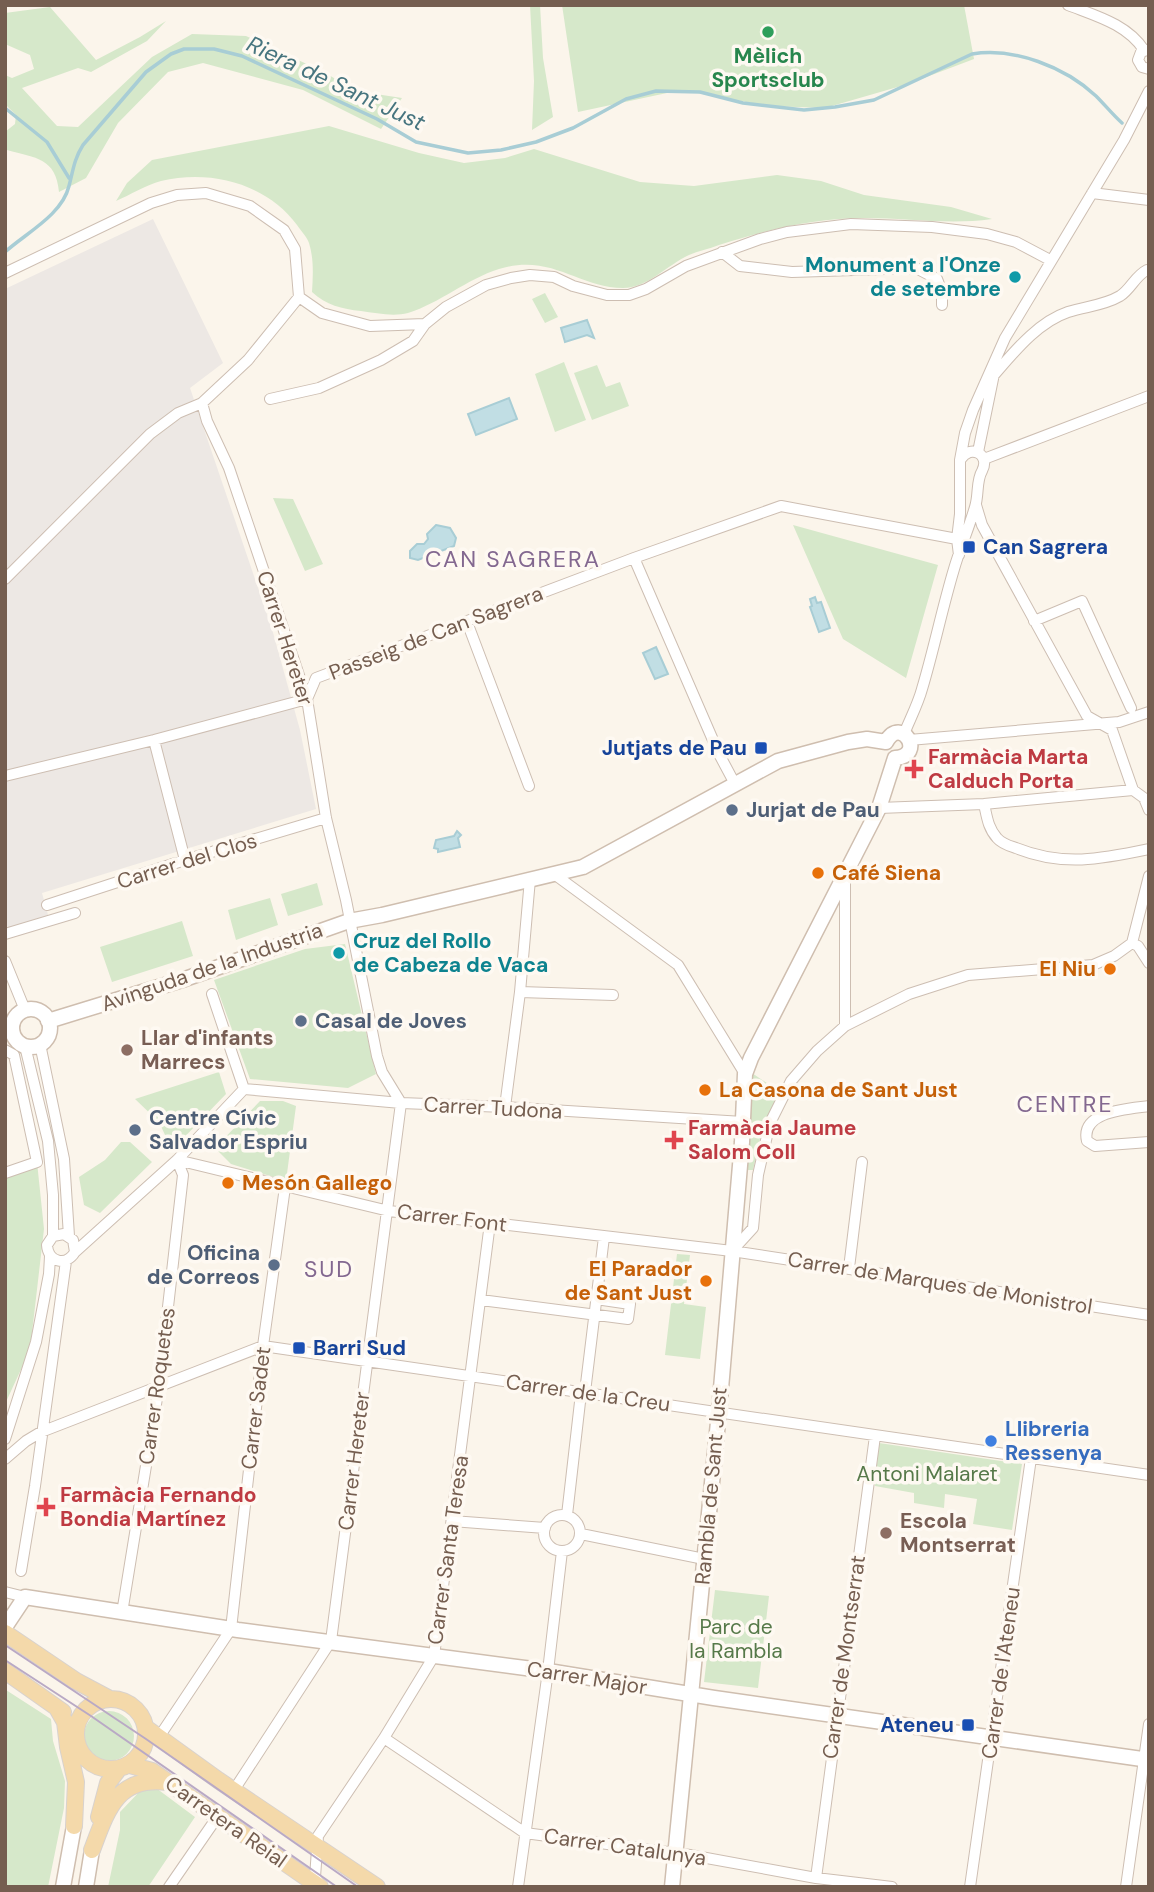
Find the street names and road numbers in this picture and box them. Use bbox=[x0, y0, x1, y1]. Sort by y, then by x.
street label: Carrer Hereter bbox=[250, 567, 320, 709]
street label: Passeig de Can Sagrera bbox=[325, 579, 547, 687]
street label: Carrer del Clos bbox=[114, 826, 260, 896]
street label: Avinguda de la Industria bbox=[98, 916, 326, 1018]
street label: Carrer Tudona bbox=[423, 1090, 563, 1126]
street label: Carrer Font bbox=[395, 1197, 509, 1239]
street label: Carrer de Marques de Monistrol bbox=[786, 1245, 1094, 1321]
street label: Carrer Roquetes bbox=[132, 1306, 182, 1466]
street label: Carrer Sadet bbox=[235, 1345, 277, 1471]
street label: Carrer de la Creu bbox=[504, 1368, 672, 1418]
street label: Rambla de Sant Just bbox=[688, 1386, 734, 1586]
street label: Carrer Hereter bbox=[332, 1390, 376, 1532]
street label: Carrer Santa Teresa bbox=[421, 1454, 475, 1646]
street label: Carrer de Montserrat bbox=[816, 1553, 872, 1761]
street label: Carrer de l'Ateneu bbox=[975, 1585, 1027, 1761]
street label: Carrer Major bbox=[525, 1655, 649, 1701]
street label: Carretera Reial bbox=[159, 1770, 293, 1874]
street label: Carrer Catalunya bbox=[542, 1822, 708, 1872]

